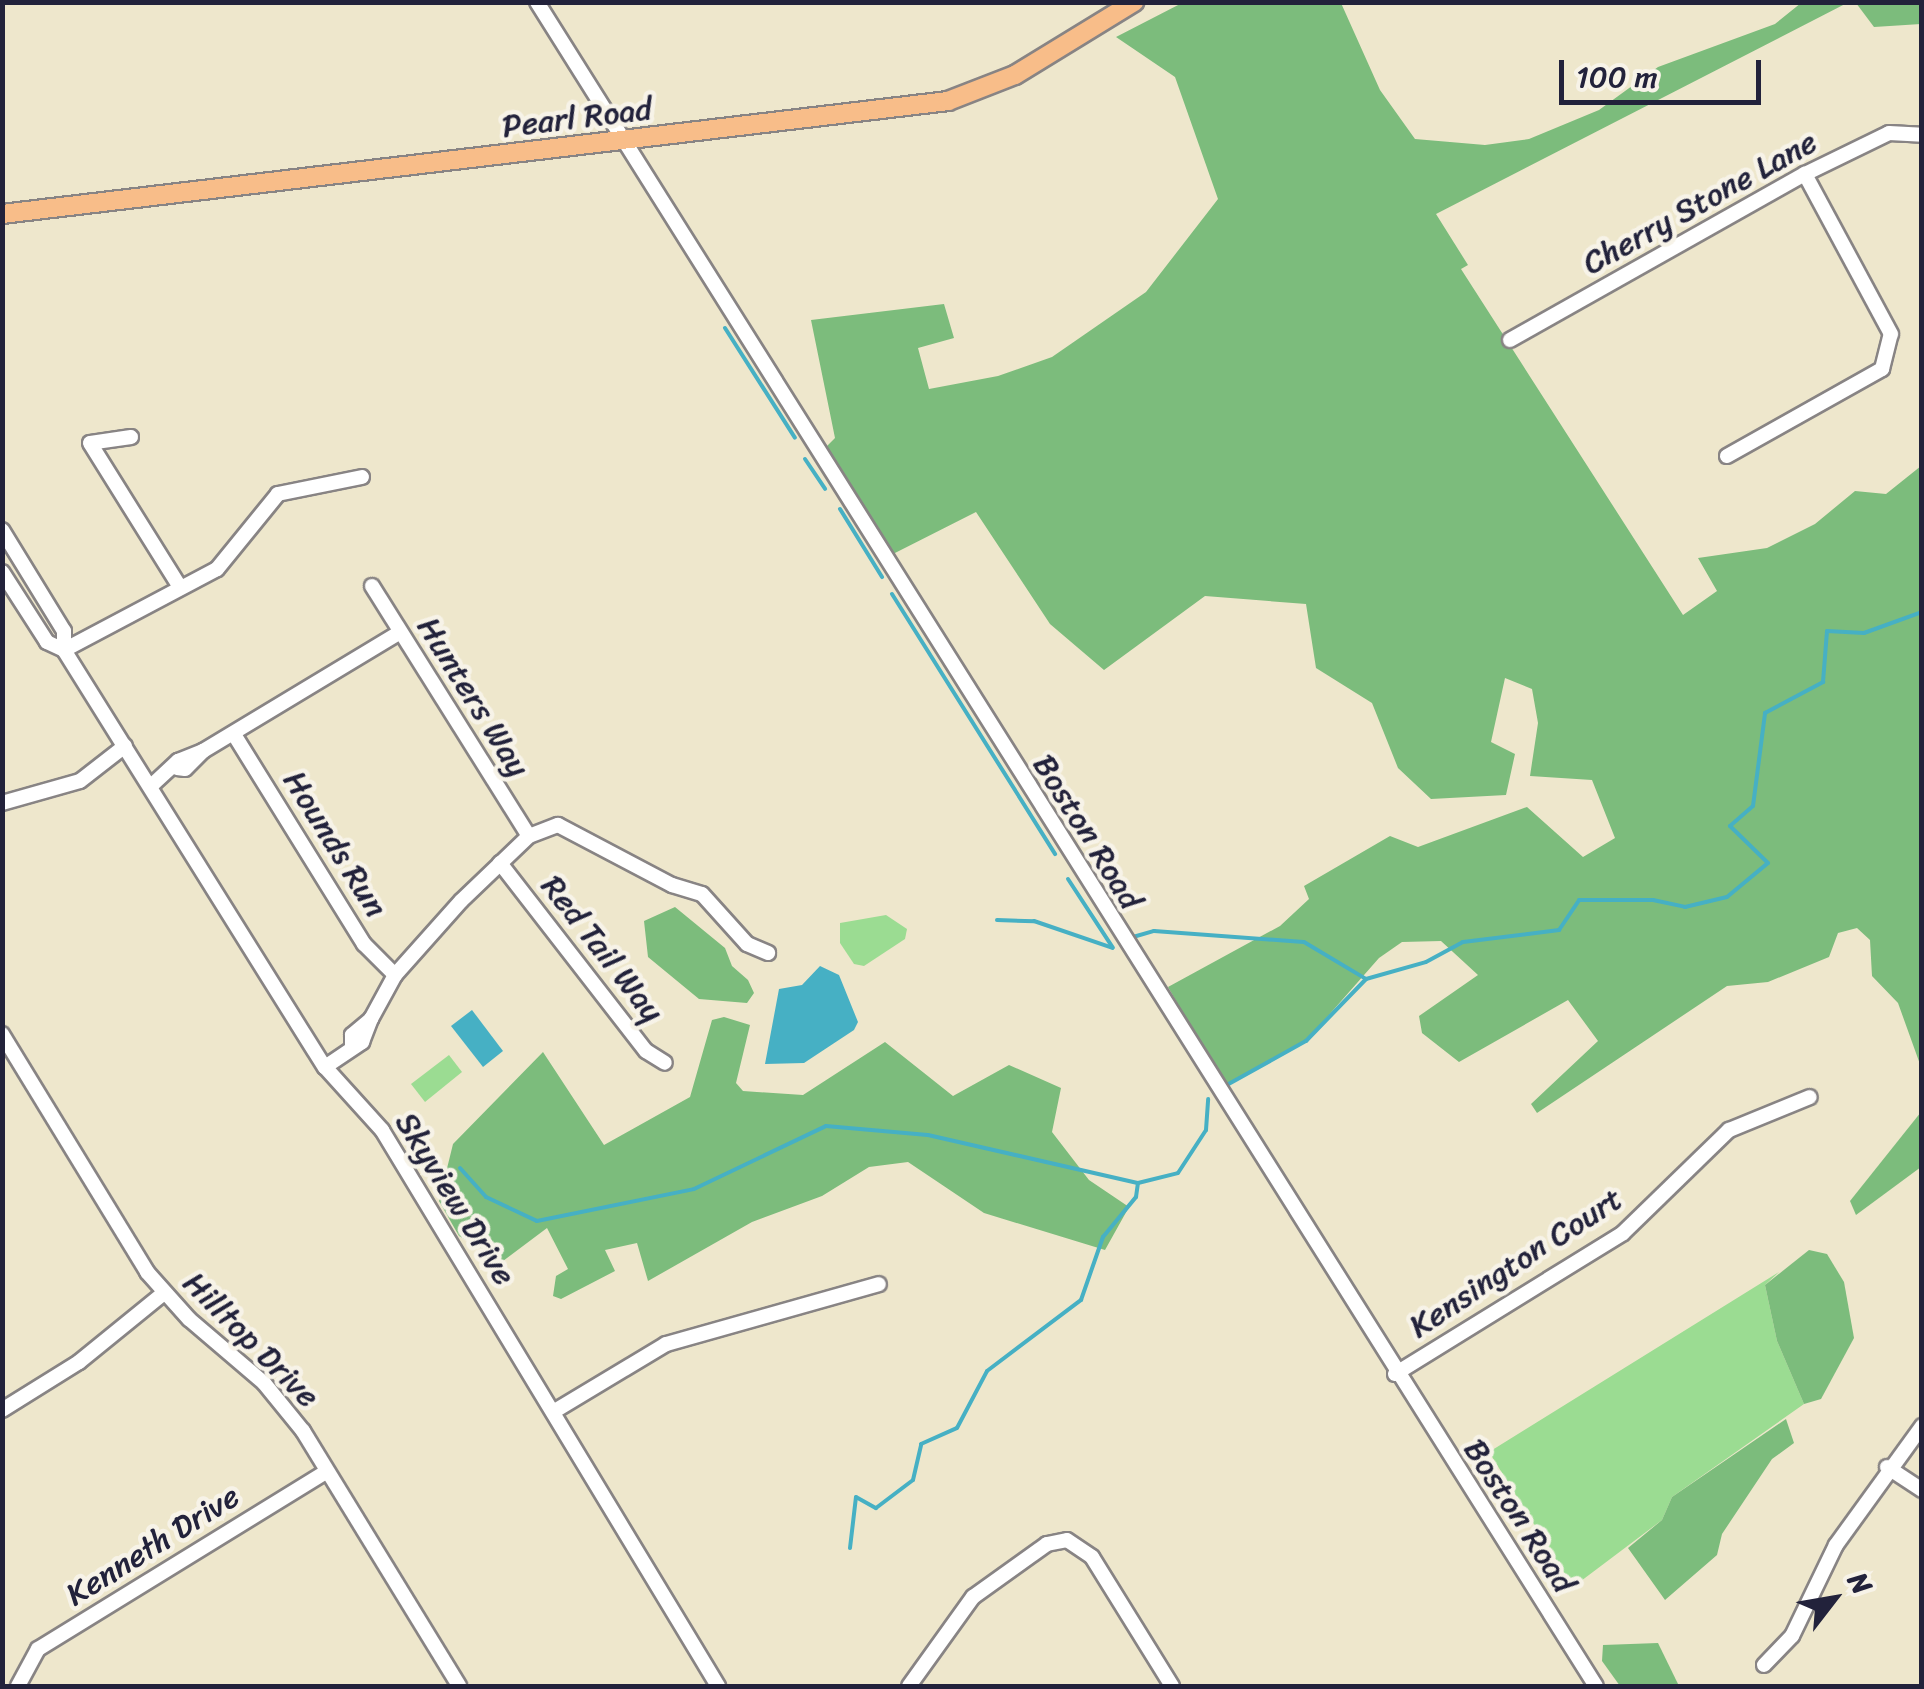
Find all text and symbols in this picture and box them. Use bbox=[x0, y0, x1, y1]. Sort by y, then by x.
scale bar bbox=[1564, 40, 1766, 102]
text: 100 m bbox=[1576, 50, 1658, 104]
street label: Pearl Road bbox=[500, 90, 654, 146]
street label: Cherry Stone Lane bbox=[1576, 123, 1824, 283]
street label: Hunters Way bbox=[409, 610, 537, 784]
street label: Boston Road bbox=[1024, 747, 1150, 917]
street label: Hounds Run bbox=[275, 764, 395, 924]
street label: Red Tail Way bbox=[533, 868, 671, 1030]
street label: Skyview Drive bbox=[387, 1105, 523, 1293]
street label: Kensington Court bbox=[1402, 1180, 1630, 1346]
street label: Hilltop Drive bbox=[175, 1264, 327, 1416]
street label: Boston Road bbox=[1455, 1432, 1583, 1600]
street label: Kenneth Drive bbox=[59, 1477, 247, 1615]
north arrow bbox=[1784, 1549, 1884, 1649]
text: N bbox=[1834, 1562, 1886, 1604]

